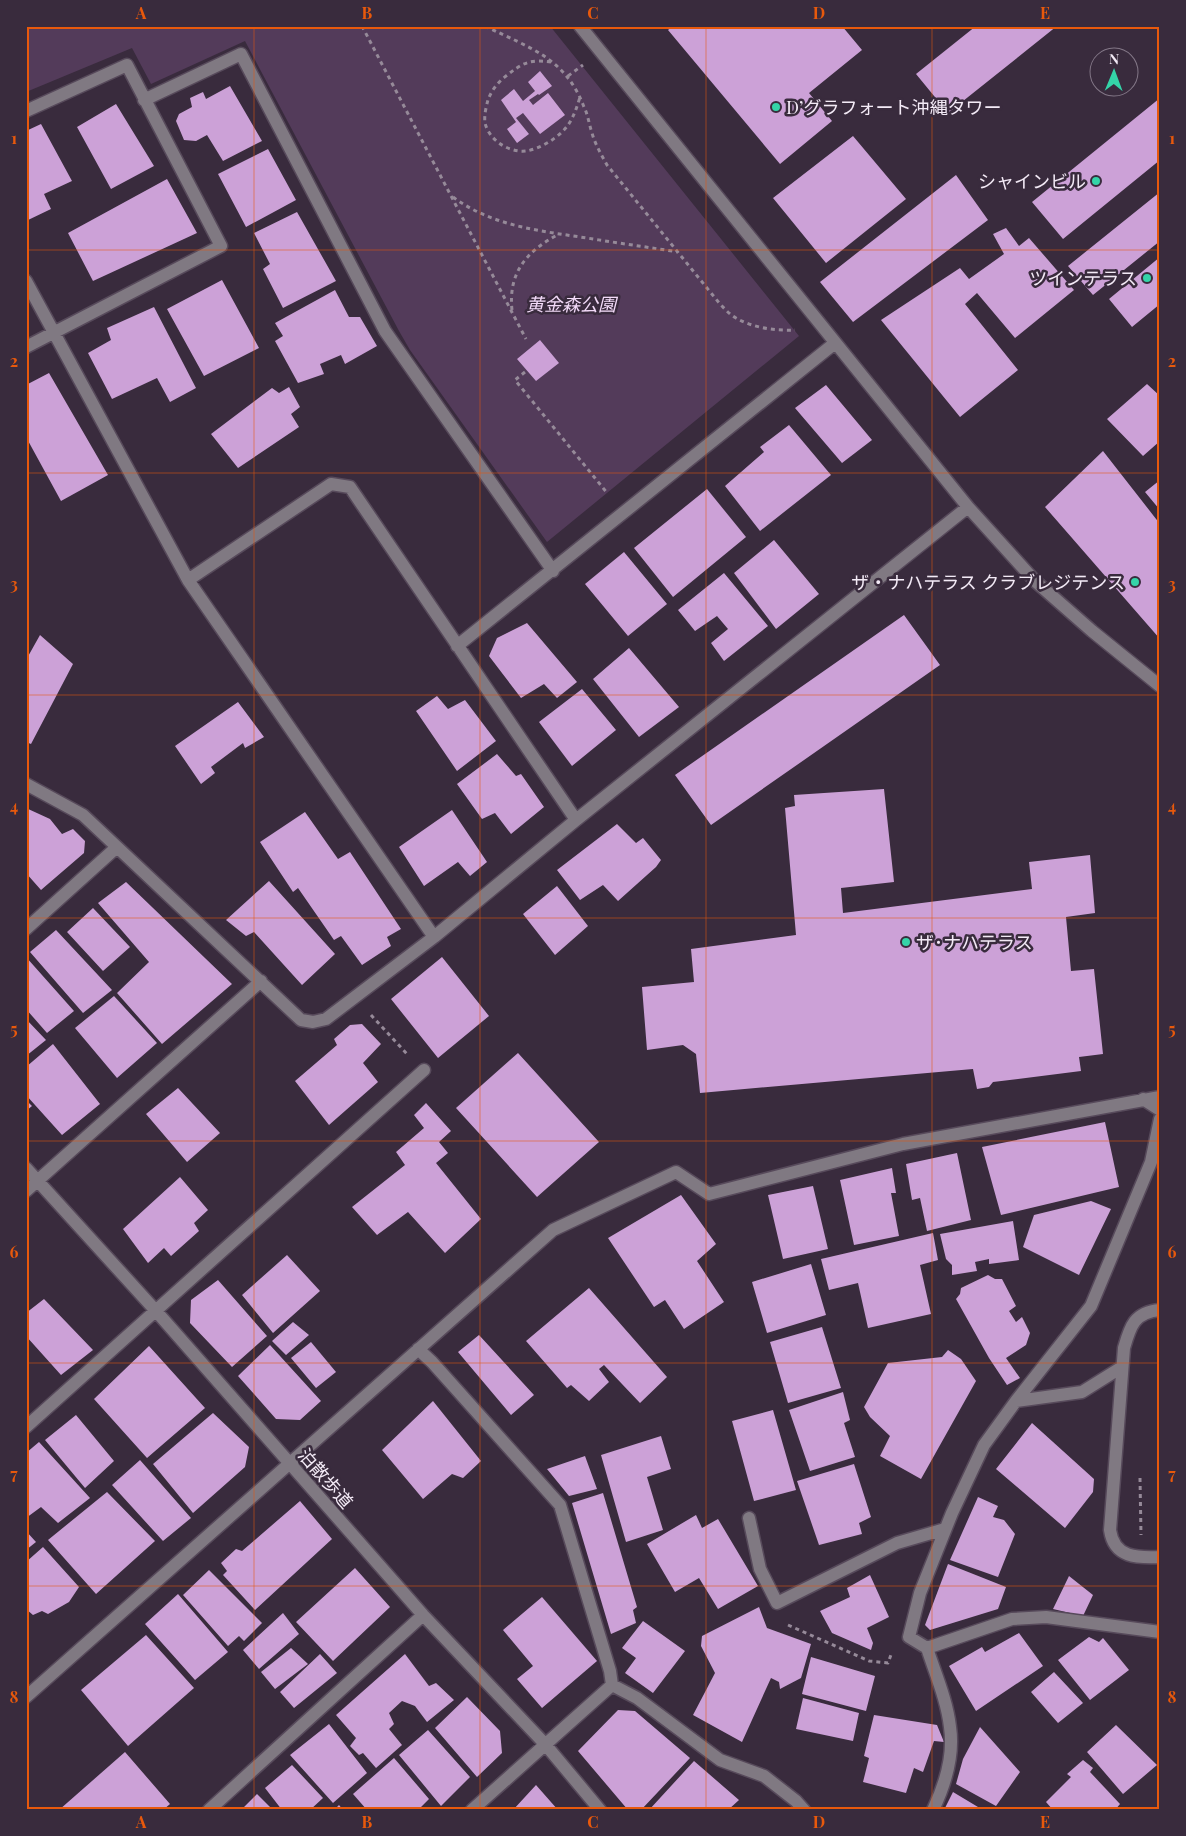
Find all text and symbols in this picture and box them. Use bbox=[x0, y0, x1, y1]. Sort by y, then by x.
text: A bbox=[135, 2, 147, 23]
text: B bbox=[362, 2, 373, 23]
text: C bbox=[587, 2, 599, 23]
text: D bbox=[813, 2, 825, 23]
text: E bbox=[1040, 2, 1050, 23]
north arrow bbox=[1088, 48, 1138, 98]
text: N bbox=[1109, 49, 1119, 68]
place label: D’グラフォート沖縄タワー bbox=[786, 95, 1001, 119]
marker: D’グラフォート沖縄タワー bbox=[770, 101, 782, 113]
text: 1 bbox=[11, 127, 17, 148]
text: 1 bbox=[1169, 127, 1175, 148]
place label: シャインビル bbox=[978, 169, 1086, 193]
marker: シャインビル bbox=[1090, 175, 1102, 187]
place label: ツインテラス bbox=[1029, 266, 1137, 290]
marker: ツインテラス bbox=[1141, 272, 1153, 284]
park label: 黄金森公園 bbox=[526, 292, 619, 316]
text: 2 bbox=[10, 350, 18, 371]
text: 2 bbox=[1168, 350, 1176, 371]
place label: ザ・ナハテラス クラブレジテンス bbox=[851, 570, 1125, 594]
text: 3 bbox=[10, 573, 18, 594]
text: 3 bbox=[1168, 573, 1176, 594]
marker: ザ・ナハテラス クラブレジテンス bbox=[1129, 576, 1141, 588]
text: 4 bbox=[10, 795, 18, 816]
text: 4 bbox=[1168, 795, 1176, 816]
place label: ザ･ナハテラス bbox=[916, 930, 1033, 954]
marker: ザ･ナハテラス bbox=[900, 936, 912, 948]
text: 5 bbox=[10, 1018, 18, 1039]
text: 5 bbox=[1168, 1018, 1176, 1039]
text: 6 bbox=[10, 1241, 19, 1262]
text: 6 bbox=[1168, 1241, 1177, 1262]
street label: 泊散歩道 bbox=[293, 1443, 359, 1513]
text: 7 bbox=[10, 1463, 18, 1484]
text: 7 bbox=[1168, 1463, 1176, 1484]
text: 8 bbox=[10, 1686, 19, 1707]
text: 8 bbox=[1168, 1686, 1177, 1707]
text: A bbox=[135, 1811, 147, 1832]
text: B bbox=[362, 1811, 373, 1832]
text: C bbox=[587, 1811, 599, 1832]
text: D bbox=[813, 1811, 825, 1832]
text: E bbox=[1040, 1811, 1050, 1832]

